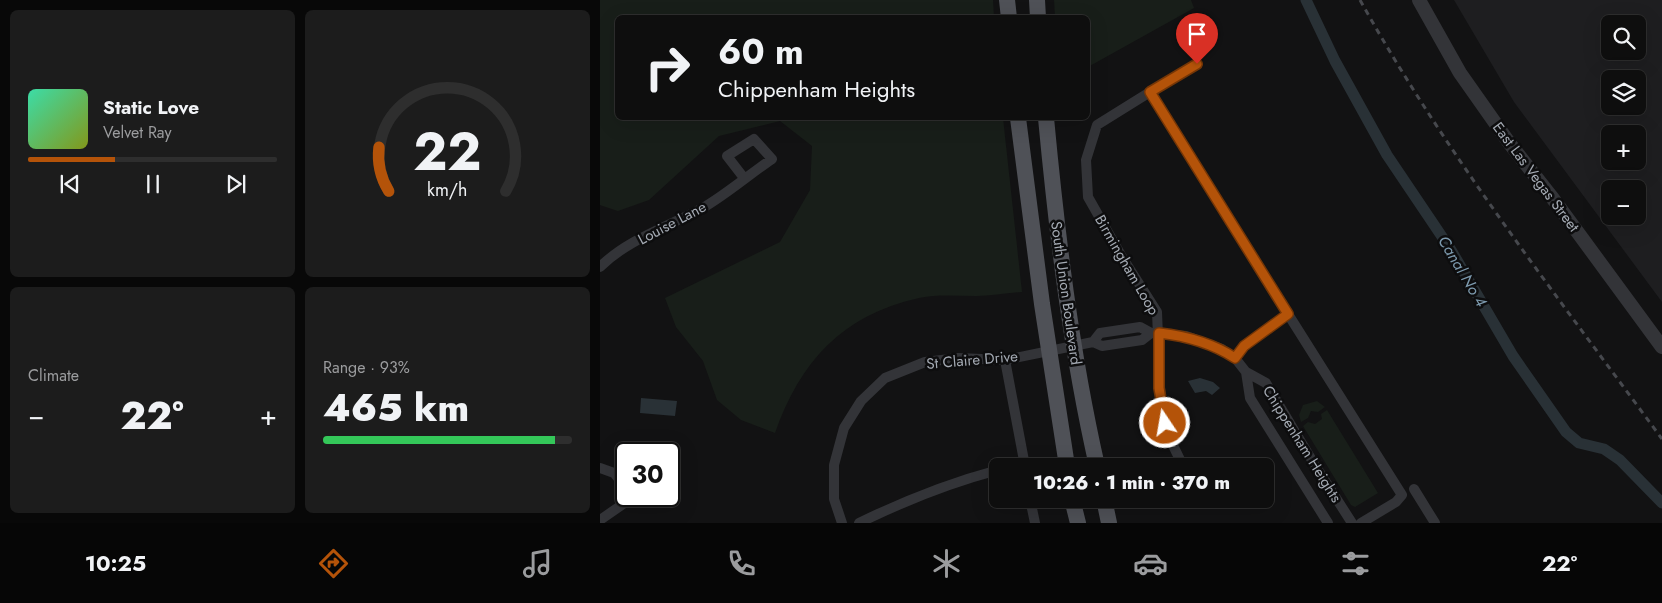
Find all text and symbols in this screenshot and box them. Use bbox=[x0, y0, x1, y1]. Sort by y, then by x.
pin bbox=[1176, 13, 1218, 64]
map controls bbox=[1601, 15, 1646, 225]
button: search bbox=[1601, 15, 1646, 60]
icon: arrive bbox=[1183, 20, 1211, 48]
text: 60 m bbox=[718, 27, 804, 77]
icon: right bbox=[635, 35, 700, 100]
button: layers bbox=[1601, 70, 1646, 115]
text: Chippenham Heights bbox=[718, 73, 915, 105]
text: Static Love bbox=[103, 94, 199, 121]
text: 22 bbox=[413, 114, 482, 190]
street label: East Las Vegas Street bbox=[1487, 117, 1585, 237]
text: Velvet Ray bbox=[103, 121, 172, 144]
button: + bbox=[1601, 125, 1646, 170]
icon: previous bbox=[56, 170, 84, 198]
icon: pause bbox=[139, 170, 167, 198]
icon: next bbox=[222, 170, 250, 198]
text: km/h bbox=[427, 177, 468, 203]
button: − bbox=[1601, 180, 1646, 225]
street label: Louise Lane bbox=[634, 196, 710, 250]
street label: Birmingham Loop bbox=[1089, 211, 1165, 320]
street label: South Union Boulevard bbox=[1045, 220, 1087, 366]
water label: Canal No 4 bbox=[1432, 231, 1493, 311]
street label: St Claire Drive bbox=[925, 345, 1019, 375]
text: Range · 93% bbox=[323, 356, 410, 379]
text: Climate bbox=[28, 364, 79, 387]
text: 465 km bbox=[323, 380, 469, 435]
street label: Chippenham Heights bbox=[1257, 381, 1347, 507]
text: 22° bbox=[120, 388, 184, 443]
text: − bbox=[28, 395, 45, 436]
text: + bbox=[260, 395, 277, 436]
position arrow bbox=[1138, 396, 1190, 448]
speed limit sign: 30 bbox=[615, 442, 680, 507]
text: 10:26 · 1 min · 370 m bbox=[1033, 469, 1230, 496]
icon: directions bbox=[316, 546, 351, 581]
icon: music bbox=[520, 546, 555, 581]
icon: phone bbox=[724, 546, 759, 581]
icon: climate bbox=[929, 546, 964, 581]
icon: car bbox=[1133, 546, 1168, 581]
icon: filters bbox=[1338, 546, 1373, 581]
text: 10:25 bbox=[85, 547, 146, 579]
text: 22° bbox=[1542, 547, 1577, 579]

